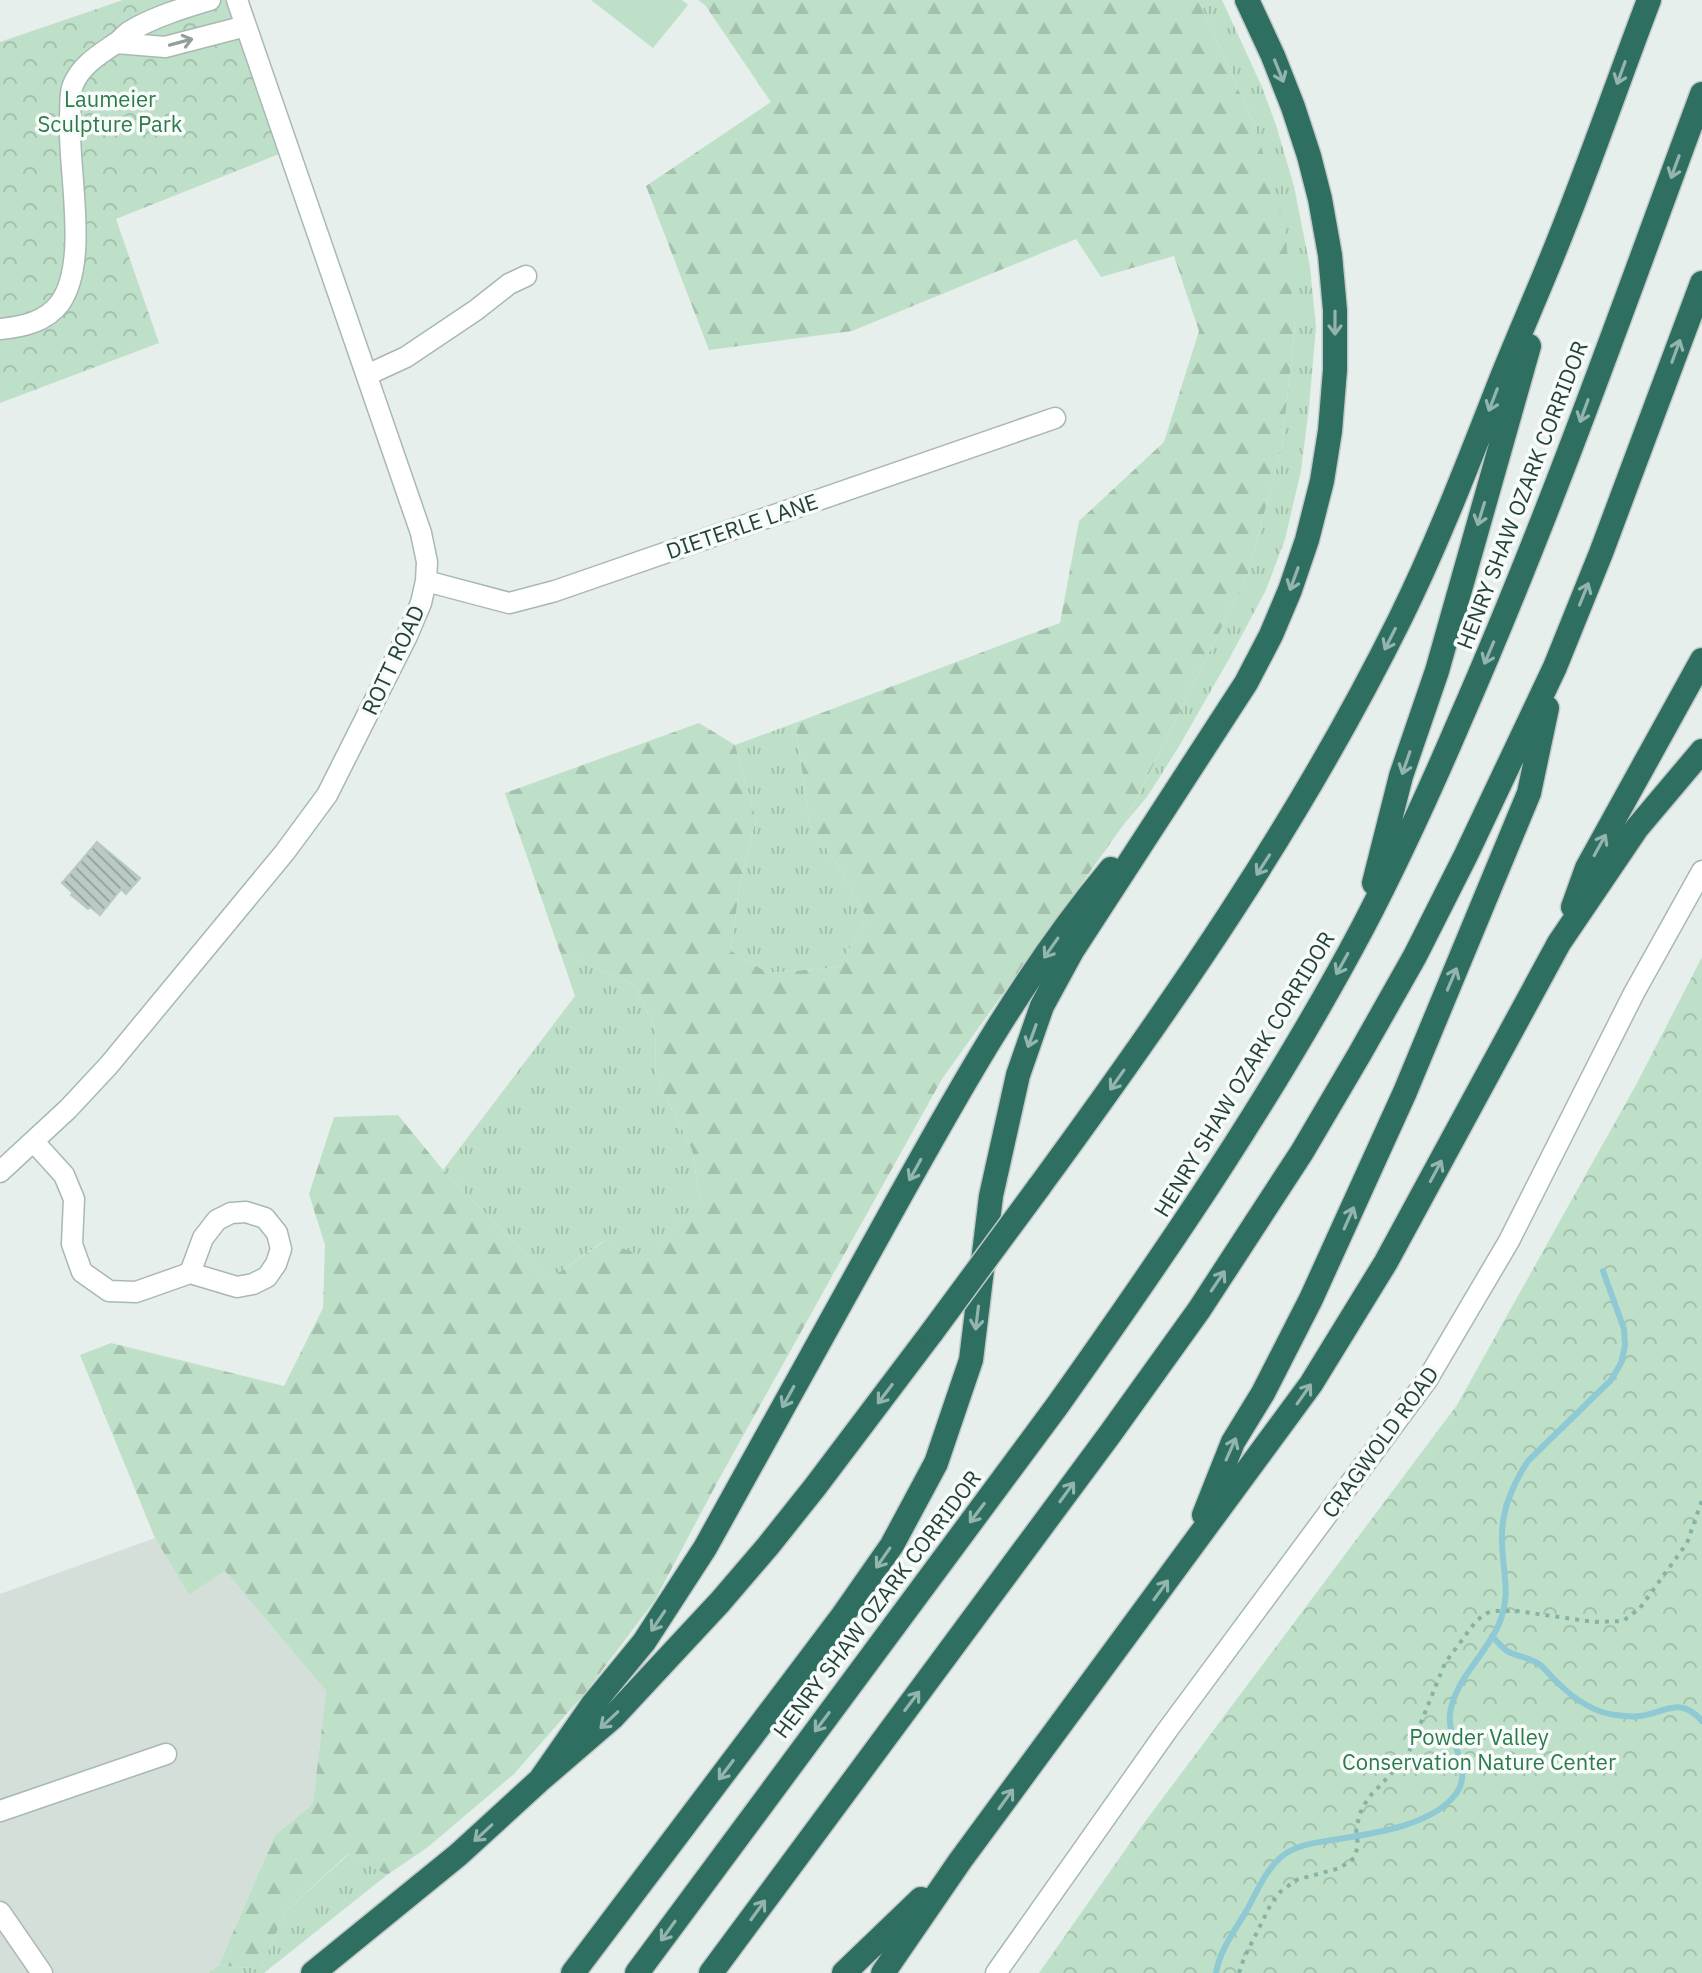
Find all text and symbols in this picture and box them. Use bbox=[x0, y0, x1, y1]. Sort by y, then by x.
one-way arrow bbox=[168, 34, 194, 49]
one-way arrow bbox=[1272, 58, 1287, 83]
one-way arrow bbox=[1613, 60, 1627, 85]
park label: Laumeier Sculpture Park bbox=[38, 84, 183, 138]
one-way arrow bbox=[1667, 154, 1681, 179]
one-way arrow bbox=[1327, 309, 1343, 336]
street label: HENRY SHAW OZARK CORRIDOR bbox=[1449, 336, 1594, 653]
one-way arrow bbox=[1670, 339, 1685, 364]
one-way arrow bbox=[1485, 387, 1499, 412]
one-way arrow bbox=[1576, 398, 1590, 423]
street label: DIETERLE LANE bbox=[662, 486, 822, 565]
one-way arrow bbox=[1473, 501, 1488, 527]
one-way arrow bbox=[1286, 566, 1300, 590]
one-way arrow bbox=[1578, 582, 1593, 607]
street label: ROTT ROAD bbox=[355, 600, 431, 719]
one-way arrow bbox=[1381, 626, 1397, 650]
one-way arrow bbox=[1481, 640, 1496, 665]
one-way arrow bbox=[1397, 750, 1412, 775]
one-way arrow bbox=[1592, 834, 1608, 857]
one-way arrow bbox=[1254, 854, 1271, 876]
street label: HENRY SHAW OZARK CORRIDOR bbox=[1147, 926, 1341, 1222]
one-way arrow bbox=[1043, 937, 1059, 959]
one-way arrow bbox=[1334, 951, 1349, 975]
one-way arrow bbox=[1446, 967, 1461, 992]
one-way arrow bbox=[1023, 1023, 1038, 1048]
one-way arrow bbox=[1109, 1069, 1125, 1091]
one-way arrow bbox=[907, 1158, 923, 1181]
one-way arrow bbox=[1429, 1159, 1444, 1183]
one-way arrow bbox=[1342, 1206, 1357, 1230]
one-way arrow bbox=[1210, 1270, 1227, 1292]
one-way arrow bbox=[969, 1304, 984, 1331]
street label: CRAGWOLD ROAD bbox=[1315, 1360, 1444, 1523]
one-way arrow bbox=[876, 1383, 893, 1404]
one-way arrow bbox=[1296, 1384, 1312, 1406]
one-way arrow bbox=[780, 1385, 796, 1408]
one-way arrow bbox=[1224, 1438, 1239, 1462]
street label: HENRY SHAW OZARK CORRIDOR bbox=[766, 1464, 987, 1744]
one-way arrow bbox=[1059, 1482, 1075, 1504]
one-way arrow bbox=[969, 1502, 986, 1523]
one-way arrow bbox=[875, 1546, 891, 1568]
one-way arrow bbox=[1152, 1579, 1169, 1601]
one-way arrow bbox=[649, 1610, 666, 1632]
one-way arrow bbox=[904, 1691, 921, 1713]
one-way arrow bbox=[599, 1711, 619, 1729]
one-way arrow bbox=[814, 1711, 831, 1732]
park label: Powder Valley Conservation Nature Center bbox=[1342, 1722, 1616, 1776]
one-way arrow bbox=[718, 1759, 735, 1780]
one-way arrow bbox=[998, 1788, 1015, 1810]
one-way arrow bbox=[473, 1823, 493, 1841]
one-way arrow bbox=[749, 1900, 766, 1921]
one-way arrow bbox=[659, 1920, 676, 1941]

